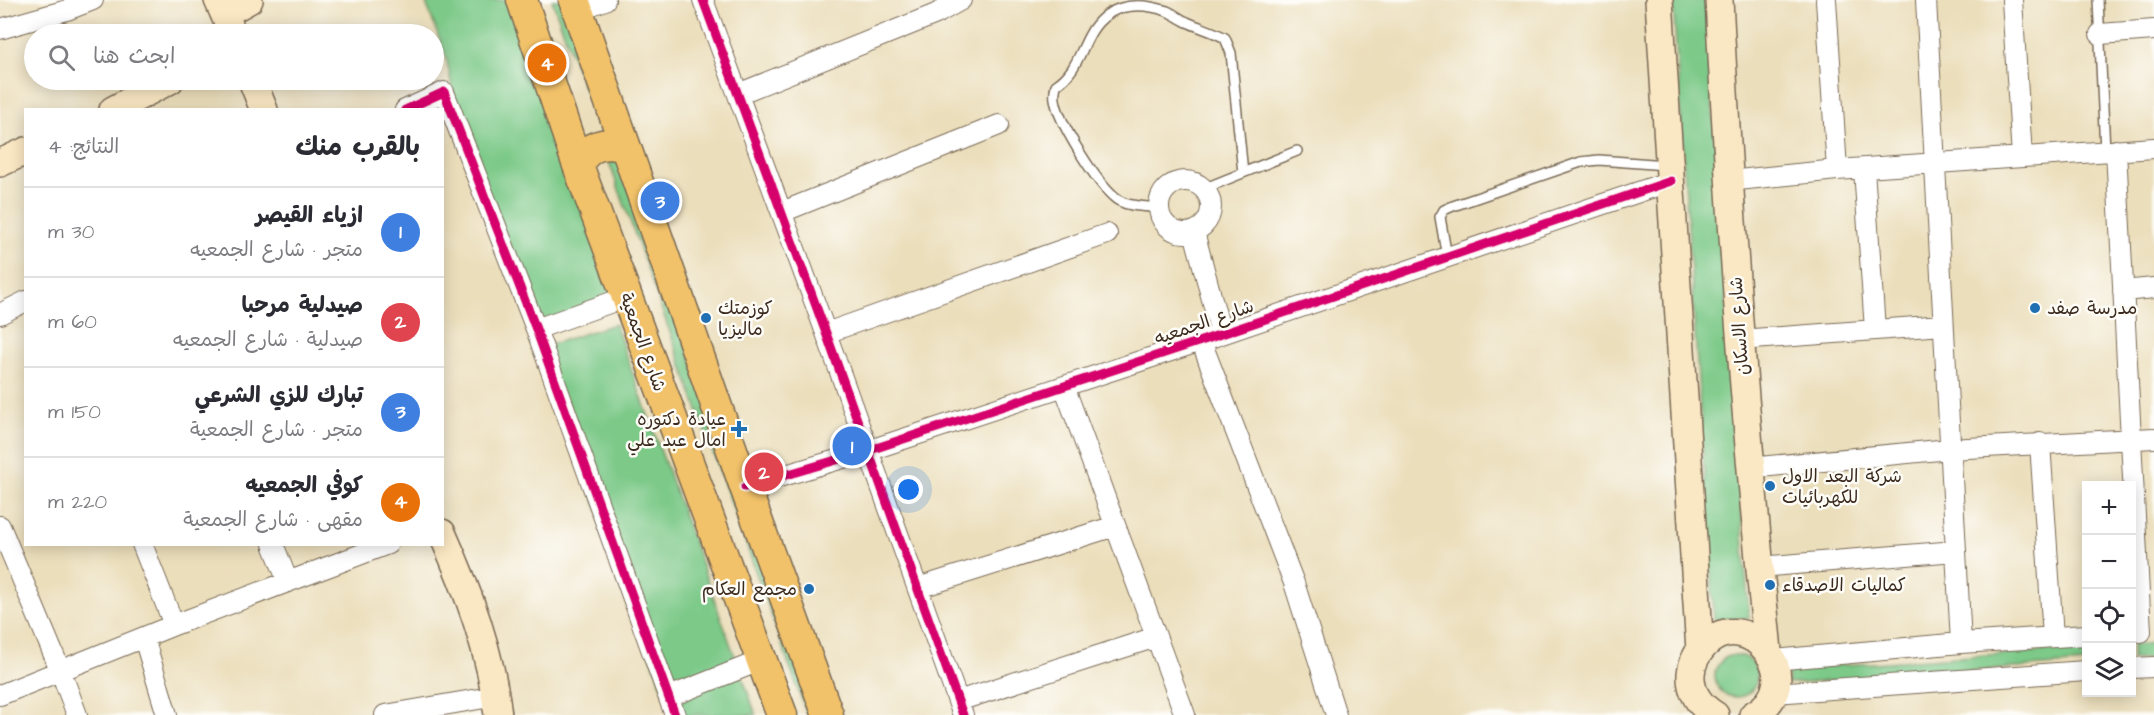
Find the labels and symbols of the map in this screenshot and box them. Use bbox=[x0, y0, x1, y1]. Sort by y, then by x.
pin: 4 bbox=[528, 40, 566, 86]
pin: 3 bbox=[640, 178, 680, 224]
street label: شارع الاسكان bbox=[1724, 276, 1755, 376]
street label: شارع الجمعية bbox=[613, 289, 672, 395]
street label: شارع الجمعيه bbox=[1151, 294, 1257, 351]
place label: كوزمتك ماليزيا bbox=[718, 296, 773, 342]
place label: مدرسة صفد bbox=[2047, 296, 2137, 321]
marker: مدرسة صفد bbox=[2028, 301, 2042, 315]
marker: كوزمتك ماليزيا bbox=[699, 311, 713, 325]
place label: عيادة دكتوره امال عبد علي bbox=[627, 407, 726, 456]
marker: عيادة دكتوره امال عبد علي bbox=[730, 420, 748, 438]
pin: 1 bbox=[832, 424, 872, 468]
pin: 2 bbox=[744, 450, 783, 494]
place label: شركة البعد الاول للكهربائيات bbox=[1782, 464, 1902, 510]
your location bbox=[894, 475, 923, 504]
marker: شركة البعد الاول للكهربائيات bbox=[1763, 479, 1777, 493]
place label: كماليات الاصدقاء bbox=[1782, 573, 1906, 598]
place label: مجمع العكام bbox=[702, 577, 797, 603]
marker: كماليات الاصدقاء bbox=[1763, 578, 1777, 592]
marker: مجمع العكام bbox=[802, 582, 816, 596]

